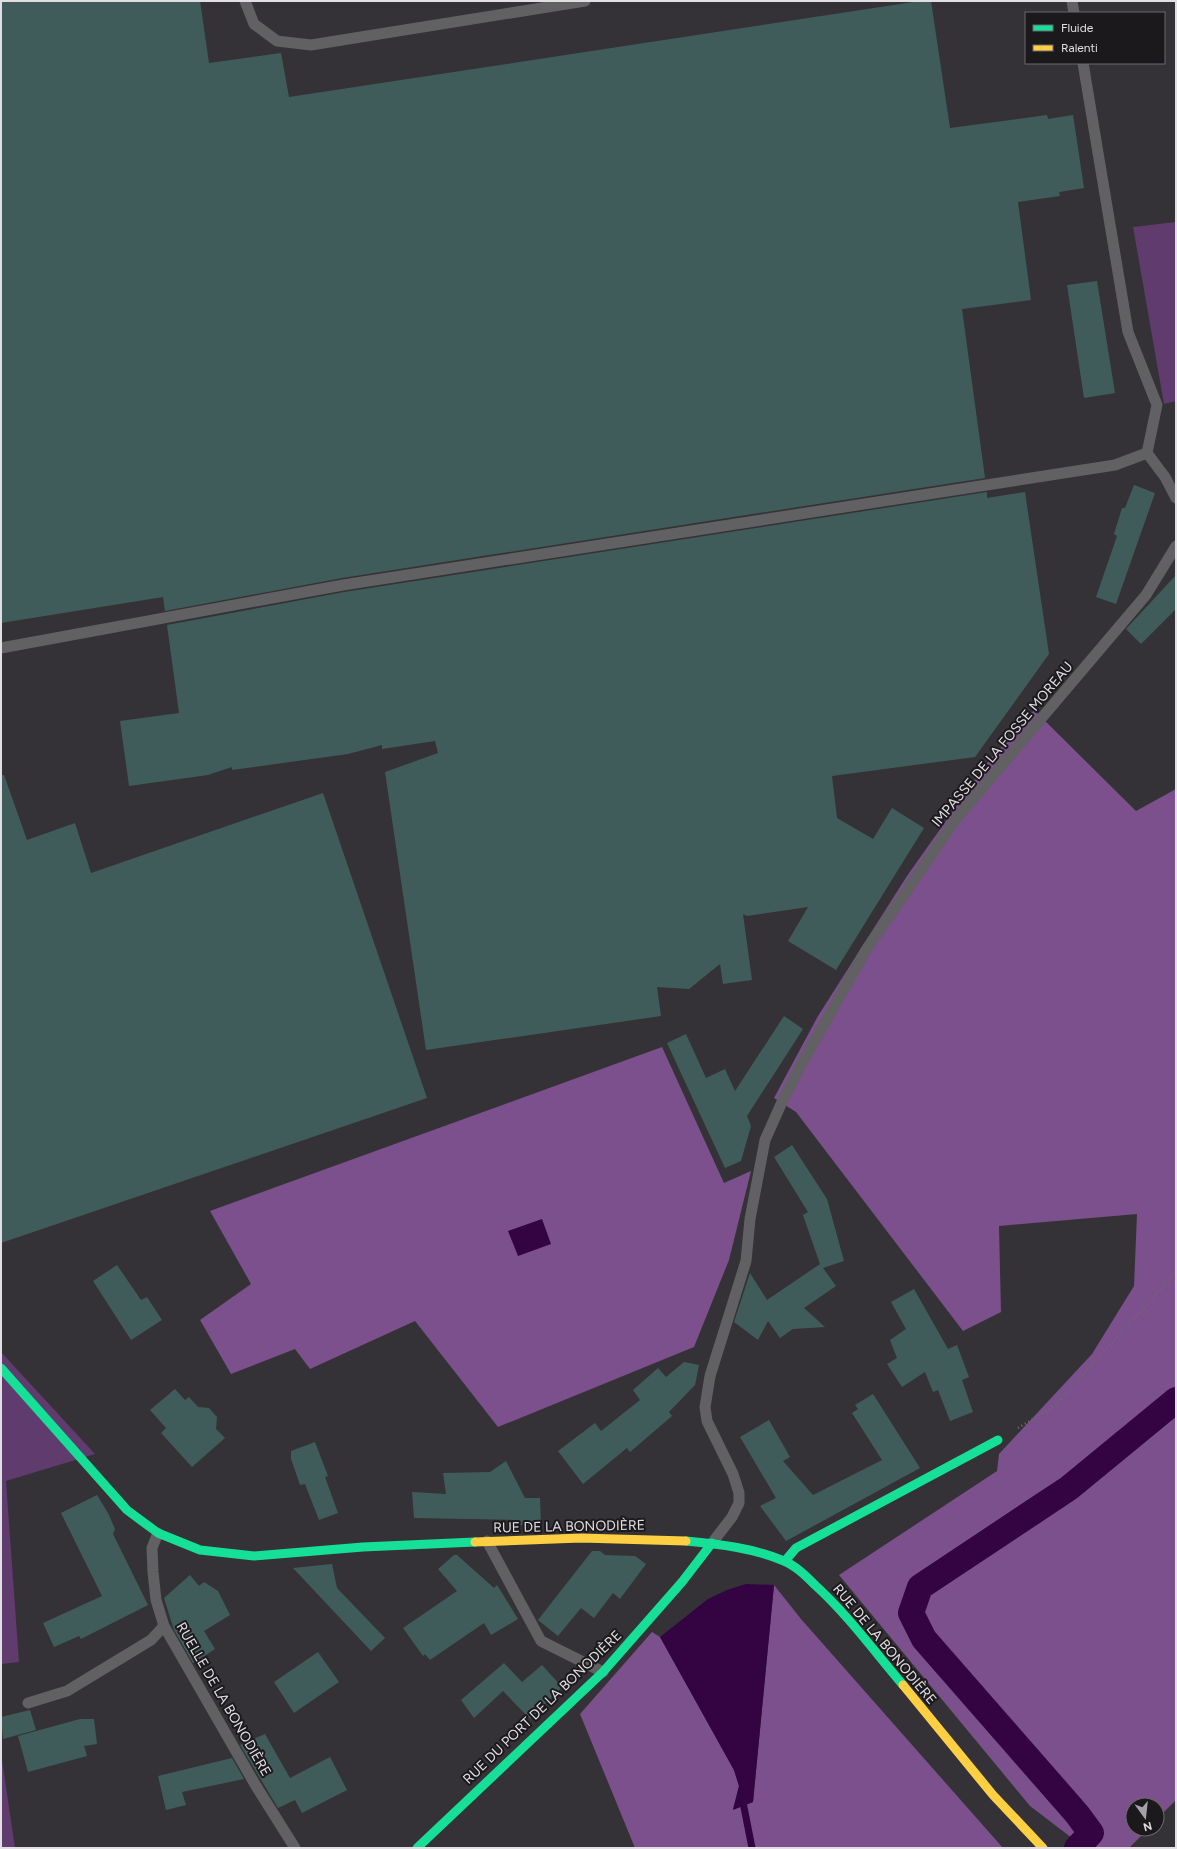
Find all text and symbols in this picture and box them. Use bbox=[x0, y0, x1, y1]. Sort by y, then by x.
legend bbox=[1025, 12, 1165, 64]
text: Fluide bbox=[1061, 21, 1094, 35]
text: Ralenti bbox=[1061, 41, 1098, 55]
street label: IMPASSE DE LA FOSSE MOREAU bbox=[928, 658, 1076, 830]
street label: RUE DE LA BONODIÈRE bbox=[493, 1517, 645, 1536]
street label: RUE DE LA BONODIÈRE bbox=[829, 1581, 940, 1708]
street label: RUELLE DE LA BONODIÈRE bbox=[173, 1619, 275, 1779]
street label: RUE DU PORT DE LA BONODIÈRE bbox=[460, 1627, 625, 1788]
north arrow bbox=[1125, 1797, 1165, 1837]
text: N bbox=[1142, 1819, 1153, 1834]

